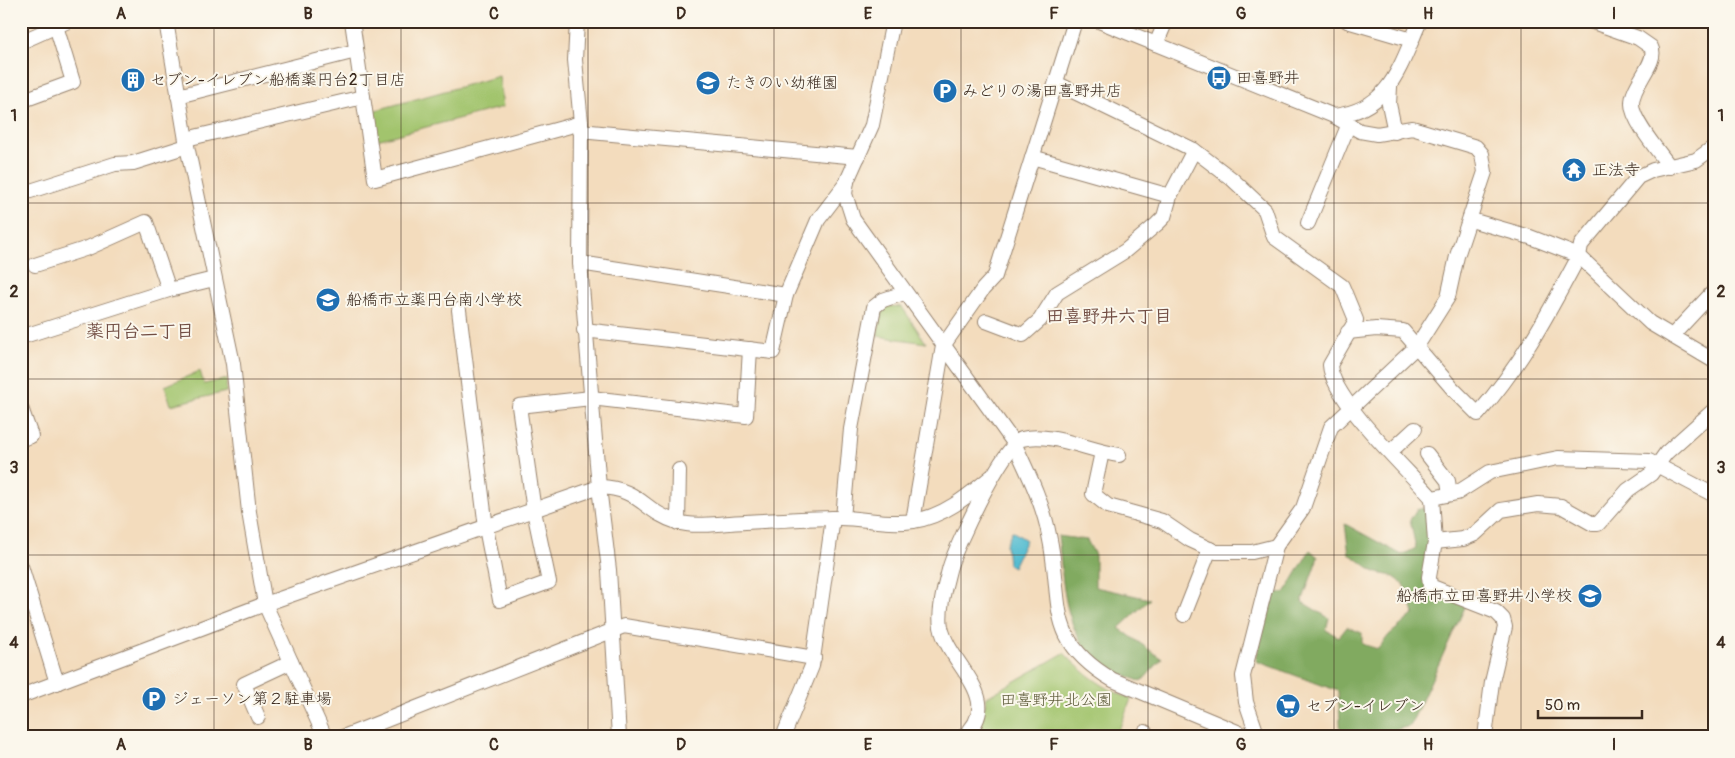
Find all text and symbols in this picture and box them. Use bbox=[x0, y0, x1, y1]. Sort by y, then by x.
text: A bbox=[116, 4, 127, 24]
text: B bbox=[303, 4, 313, 24]
text: C bbox=[489, 4, 499, 24]
text: D bbox=[676, 4, 686, 24]
text: E bbox=[864, 4, 873, 24]
text: F bbox=[1049, 4, 1059, 24]
text: G bbox=[1236, 4, 1247, 24]
text: H bbox=[1423, 4, 1433, 24]
text: I bbox=[1612, 4, 1616, 24]
bus stop icon: 田喜野井 bbox=[1206, 65, 1232, 91]
building icon: セブン-イレブン船橋薬円台2丁目店 bbox=[120, 67, 146, 93]
place label: 田喜野井 bbox=[1236, 68, 1300, 88]
place label: セブン-イレブン船橋薬円台2丁目店 bbox=[150, 70, 406, 90]
school or university icon: たきのい幼稚園 bbox=[695, 70, 721, 96]
place label: たきのい幼稚園 bbox=[726, 73, 838, 93]
parking icon: みどりの湯田喜野井店 bbox=[932, 78, 958, 104]
place label: みどりの湯田喜野井店 bbox=[962, 81, 1122, 101]
text: 1 bbox=[11, 106, 17, 126]
text: 1 bbox=[1718, 106, 1724, 126]
temple icon: 正法寺 bbox=[1561, 157, 1587, 183]
place label: 正法寺 bbox=[1592, 160, 1640, 180]
text: 2 bbox=[10, 282, 19, 302]
text: 2 bbox=[1717, 282, 1726, 302]
school or university icon: 船橋市立薬円台南小学校 bbox=[315, 287, 341, 313]
place label: 船橋市立薬円台南小学校 bbox=[346, 290, 522, 310]
district label: 田喜野井六丁目 bbox=[1046, 305, 1172, 328]
district label: 薬円台二丁目 bbox=[86, 320, 194, 343]
text: 3 bbox=[10, 458, 19, 478]
text: 3 bbox=[1717, 458, 1726, 478]
school or university icon: 船橋市立田喜野井小学校 bbox=[1577, 583, 1603, 609]
place label: 船橋市立田喜野井小学校 bbox=[1396, 586, 1572, 606]
text: 4 bbox=[9, 633, 19, 653]
text: 4 bbox=[1716, 633, 1726, 653]
parking icon: ジェーソン第２駐車場 bbox=[141, 686, 167, 712]
scale bar bbox=[1538, 688, 1641, 720]
place label: ジェーソン第２駐車場 bbox=[172, 689, 332, 709]
park label: 田喜野井北公園 bbox=[1000, 690, 1112, 710]
supermarket icon: セブン-イレブン bbox=[1275, 693, 1301, 719]
place label: セブン-イレブン bbox=[1306, 696, 1425, 716]
text: 50 m bbox=[1545, 696, 1580, 715]
text: A bbox=[116, 735, 127, 755]
text: B bbox=[303, 735, 313, 755]
text: C bbox=[489, 735, 499, 755]
text: D bbox=[676, 735, 686, 755]
text: E bbox=[864, 735, 873, 755]
text: F bbox=[1049, 735, 1059, 755]
text: G bbox=[1236, 735, 1247, 755]
text: H bbox=[1423, 735, 1433, 755]
text: I bbox=[1612, 735, 1616, 755]

